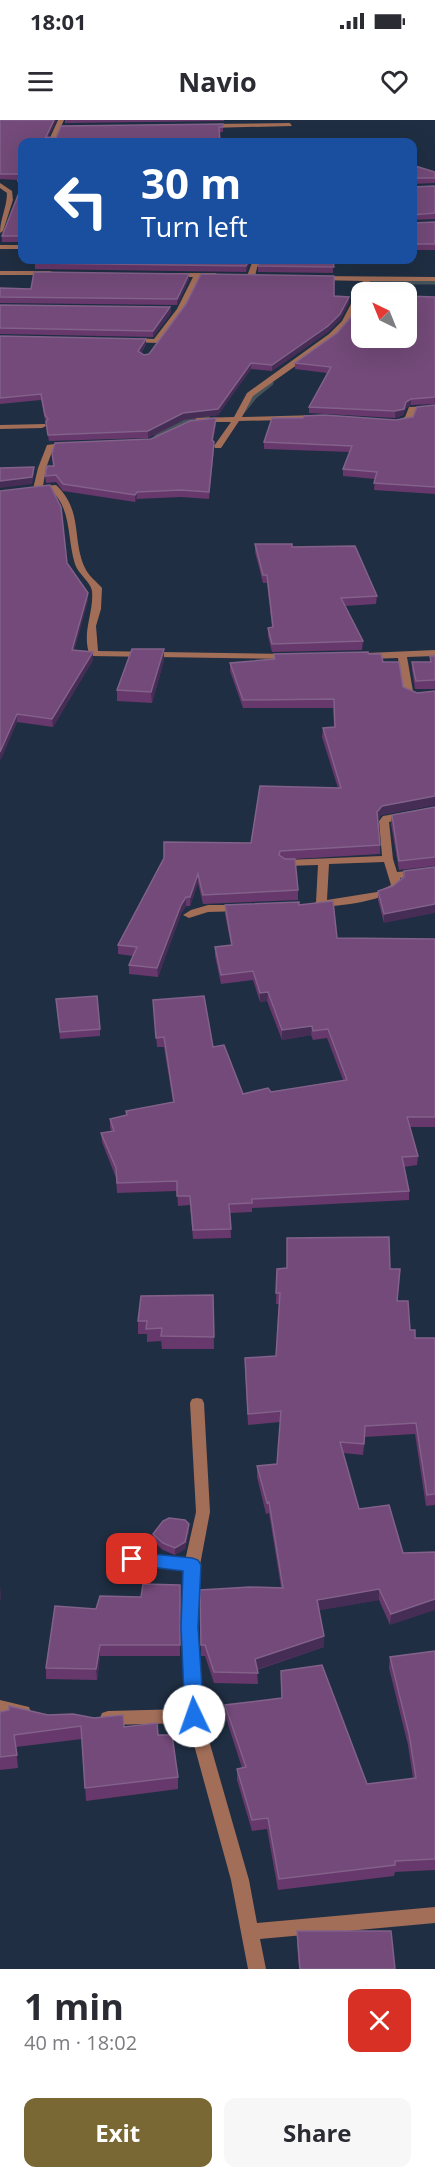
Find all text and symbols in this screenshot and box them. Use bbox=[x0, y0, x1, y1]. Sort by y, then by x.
text: 18:01 bbox=[30, 6, 87, 36]
text: Navio bbox=[178, 63, 257, 100]
icon: menu bbox=[24, 65, 57, 98]
icon: heart bbox=[378, 65, 411, 98]
text: 30 m bbox=[141, 154, 241, 211]
icon: left bbox=[42, 162, 120, 240]
text: Turn left bbox=[141, 208, 248, 245]
north arrow bbox=[351, 282, 417, 348]
map controls bbox=[351, 282, 417, 348]
pin bbox=[106, 1533, 157, 1584]
icon: arrive bbox=[115, 1542, 148, 1575]
position arrow bbox=[162, 1684, 226, 1748]
text: 1 min bbox=[24, 1982, 124, 2031]
button: close bbox=[348, 1989, 411, 2052]
text: 40 m · 18:02 bbox=[24, 2029, 137, 2056]
button: Exit bbox=[24, 2098, 212, 2167]
button: Share bbox=[224, 2098, 411, 2167]

